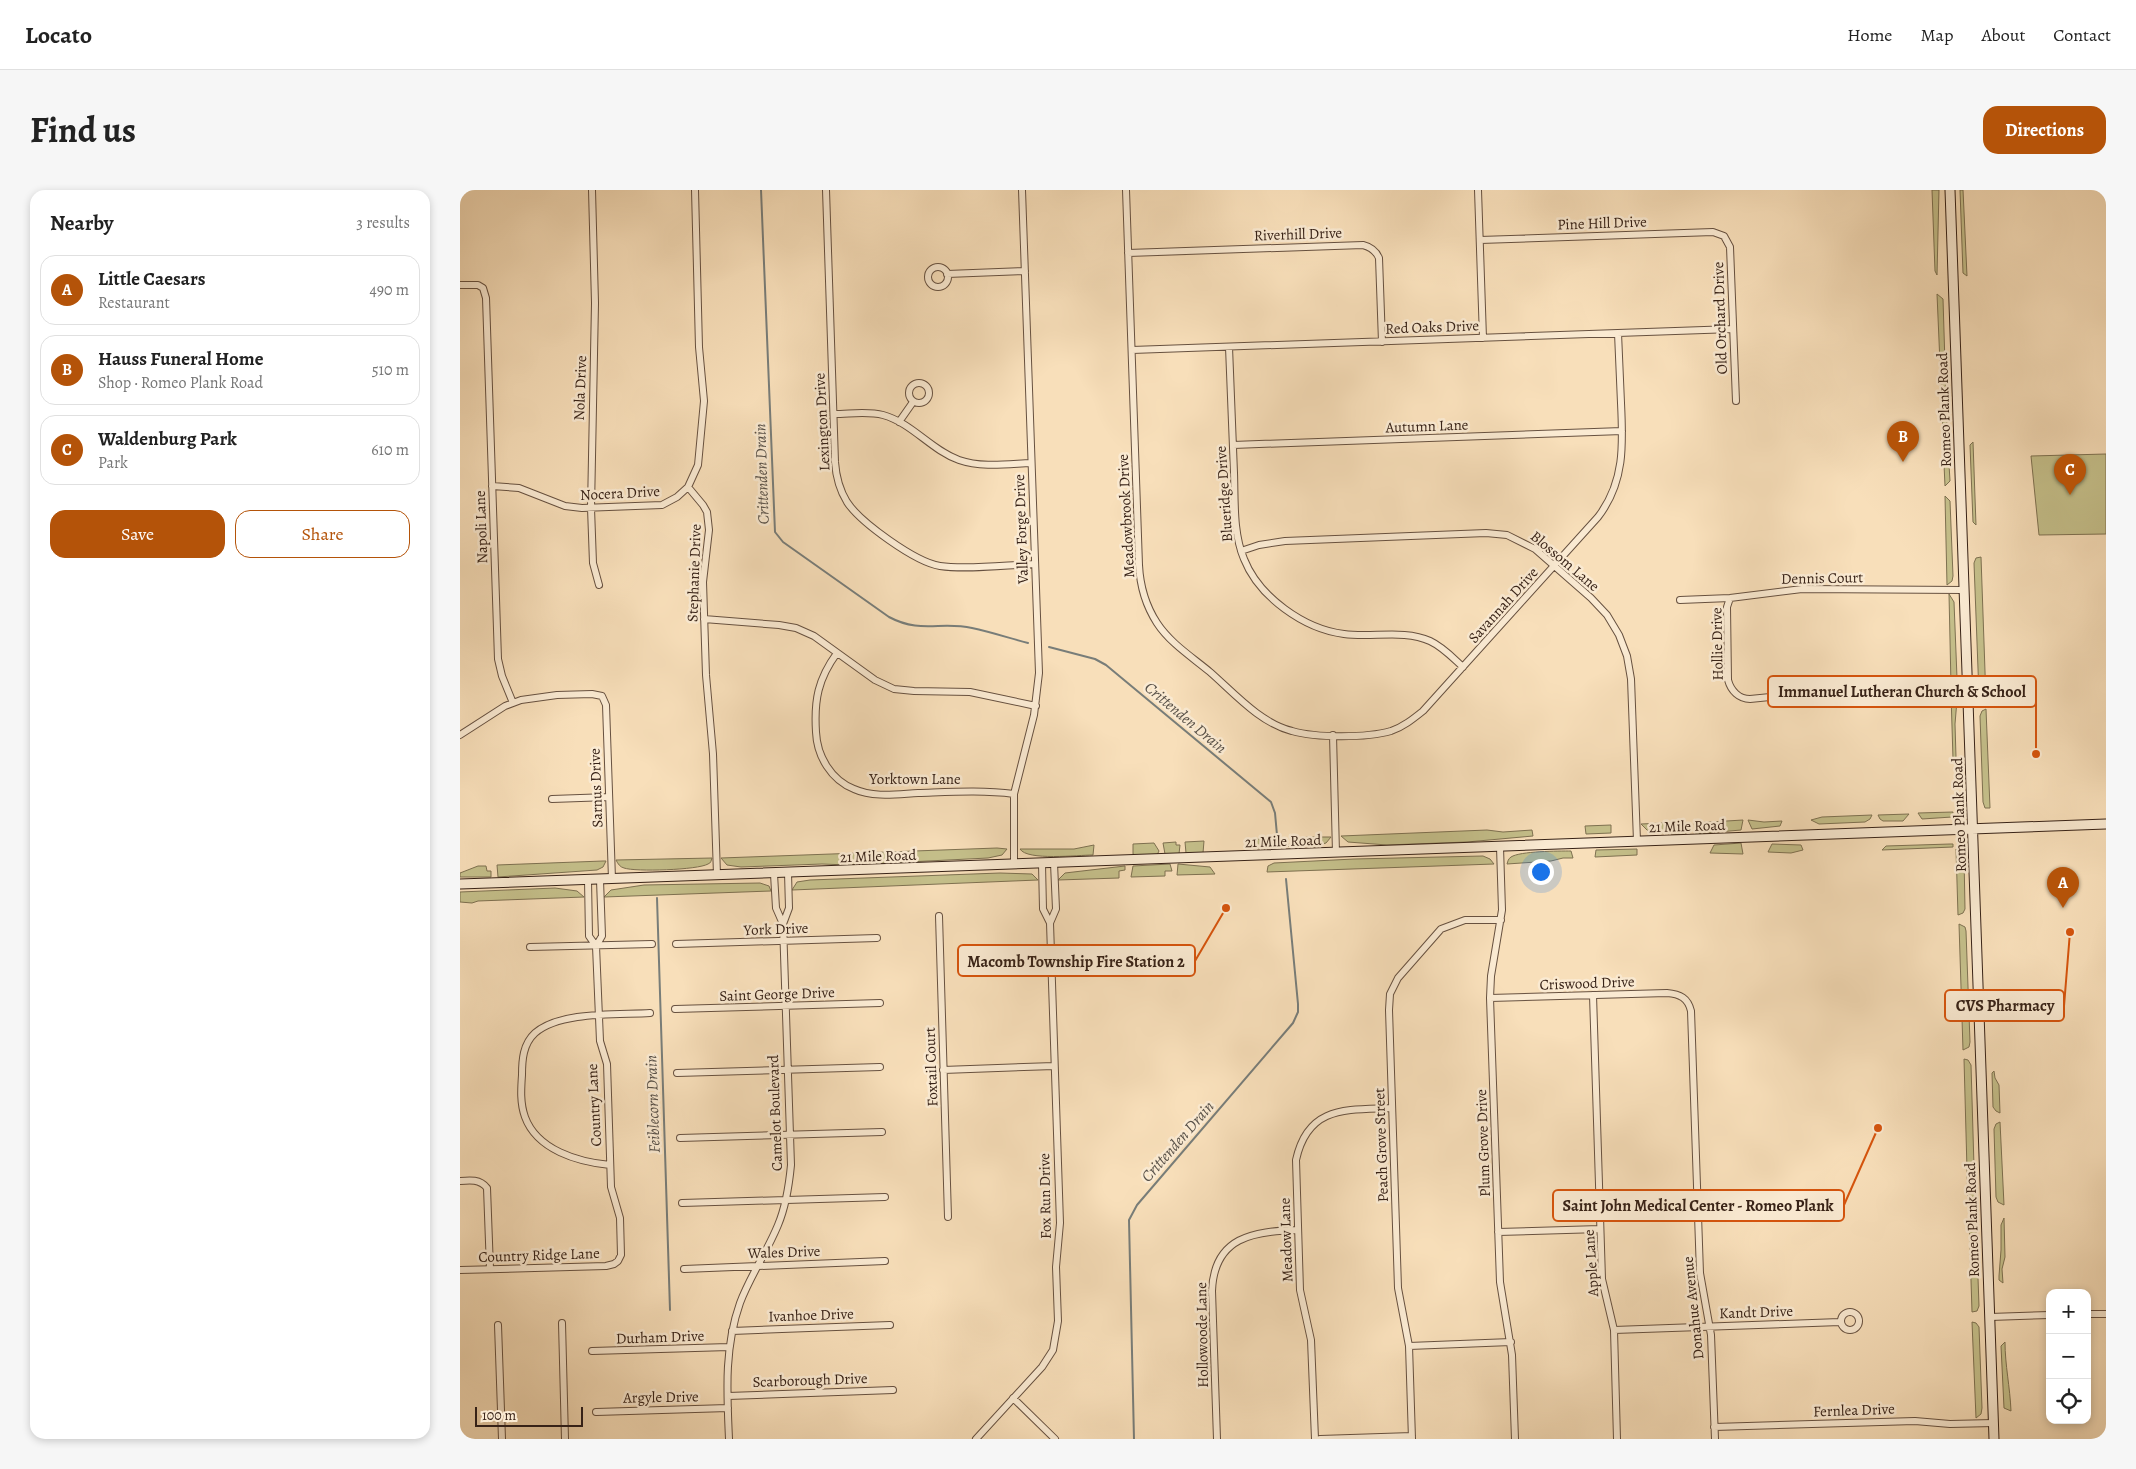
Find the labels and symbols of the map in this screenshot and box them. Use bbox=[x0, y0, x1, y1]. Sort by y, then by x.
street label: Pine Hill Drive bbox=[1557, 211, 1647, 235]
street label: Riverhill Drive bbox=[1253, 222, 1343, 246]
street label: Old Orchard Drive bbox=[1708, 261, 1732, 375]
street label: Red Oaks Drive bbox=[1385, 315, 1480, 339]
street label: Romeo Plank Road bbox=[1932, 351, 1956, 468]
street label: Nola Drive bbox=[569, 355, 591, 421]
street label: Lexington Drive bbox=[809, 372, 835, 472]
street label: Autumn Lane bbox=[1384, 415, 1469, 437]
pin: B bbox=[1887, 421, 1919, 462]
water label: Crittenden Drain bbox=[749, 423, 775, 525]
street label: Blueridge Drive bbox=[1211, 445, 1237, 543]
street label: Meadowbrook Drive bbox=[1113, 453, 1139, 579]
pin: C bbox=[2054, 454, 2086, 495]
street label: Valley Forge Drive bbox=[1009, 474, 1033, 585]
street label: Nocera Drive bbox=[580, 481, 661, 505]
street label: Napoli Lane bbox=[470, 490, 492, 564]
street label: Stephanie Drive bbox=[682, 523, 706, 622]
street label: Blossom Lane bbox=[1526, 526, 1604, 596]
street label: Savannah Drive bbox=[1463, 562, 1543, 647]
street label: Dennis Court bbox=[1781, 567, 1863, 589]
street label: Hollie Drive bbox=[1706, 607, 1728, 681]
callout: Immanuel Lutheran Church & School bbox=[1768, 676, 2036, 707]
water label: Crittenden Drain bbox=[1140, 677, 1231, 759]
text: Immanuel Lutheran Church & School bbox=[1778, 681, 2027, 703]
street label: Sarnus Drive bbox=[585, 748, 607, 828]
street label: Romeo Plank Road bbox=[1947, 756, 1971, 873]
street label: Yorktown Lane bbox=[868, 769, 961, 789]
street label: 21 Mile Road bbox=[1648, 815, 1727, 837]
street label: 21 Mile Road bbox=[1244, 830, 1323, 852]
street label: 21 Mile Road bbox=[839, 845, 918, 867]
your location bbox=[1528, 859, 1554, 885]
pin: A bbox=[2047, 867, 2079, 908]
street label: York Drive bbox=[742, 918, 809, 940]
callout: Macomb Township Fire Station 2 bbox=[958, 945, 1195, 976]
text: Macomb Township Fire Station 2 bbox=[967, 951, 1185, 973]
street label: Criswood Drive bbox=[1539, 971, 1635, 995]
street label: Saint George Drive bbox=[719, 982, 835, 1006]
callout: CVS Pharmacy bbox=[1945, 990, 2064, 1021]
text: CVS Pharmacy bbox=[1956, 995, 2055, 1017]
street label: Foxtail Court bbox=[920, 1027, 942, 1107]
street label: Camelot Boulevard bbox=[763, 1054, 787, 1172]
water label: Feiblecorn Drain bbox=[640, 1055, 666, 1153]
street label: Country Lane bbox=[582, 1063, 606, 1147]
street label: Peach Grove Street bbox=[1369, 1088, 1393, 1202]
street label: Plum Grove Drive bbox=[1471, 1088, 1495, 1197]
water label: Crittenden Drain bbox=[1136, 1096, 1219, 1187]
street label: Fox Run Drive bbox=[1034, 1153, 1056, 1239]
street label: Romeo Plank Road bbox=[1960, 1161, 1984, 1278]
callout: Saint John Medical Center - Romeo Plank bbox=[1553, 1190, 1844, 1221]
text: Saint John Medical Center - Romeo Plank bbox=[1563, 1195, 1834, 1217]
street label: Meadow Lane bbox=[1275, 1197, 1297, 1283]
street label: Apple Lane bbox=[1579, 1229, 1603, 1298]
street label: Wales Drive bbox=[746, 1241, 821, 1263]
street label: Country Ridge Lane bbox=[478, 1243, 600, 1267]
street label: Donahue Avenue bbox=[1678, 1255, 1708, 1361]
street label: Hollowoode Lane bbox=[1191, 1282, 1213, 1388]
street label: Kandt Drive bbox=[1719, 1301, 1794, 1323]
street label: Ivanhoe Drive bbox=[768, 1304, 854, 1326]
street label: Durham Drive bbox=[615, 1325, 705, 1349]
street label: Scarborough Drive bbox=[752, 1368, 868, 1392]
street label: Argyle Drive bbox=[622, 1386, 699, 1408]
street label: Fernlea Drive bbox=[1813, 1399, 1895, 1421]
scale bar bbox=[475, 1404, 582, 1427]

